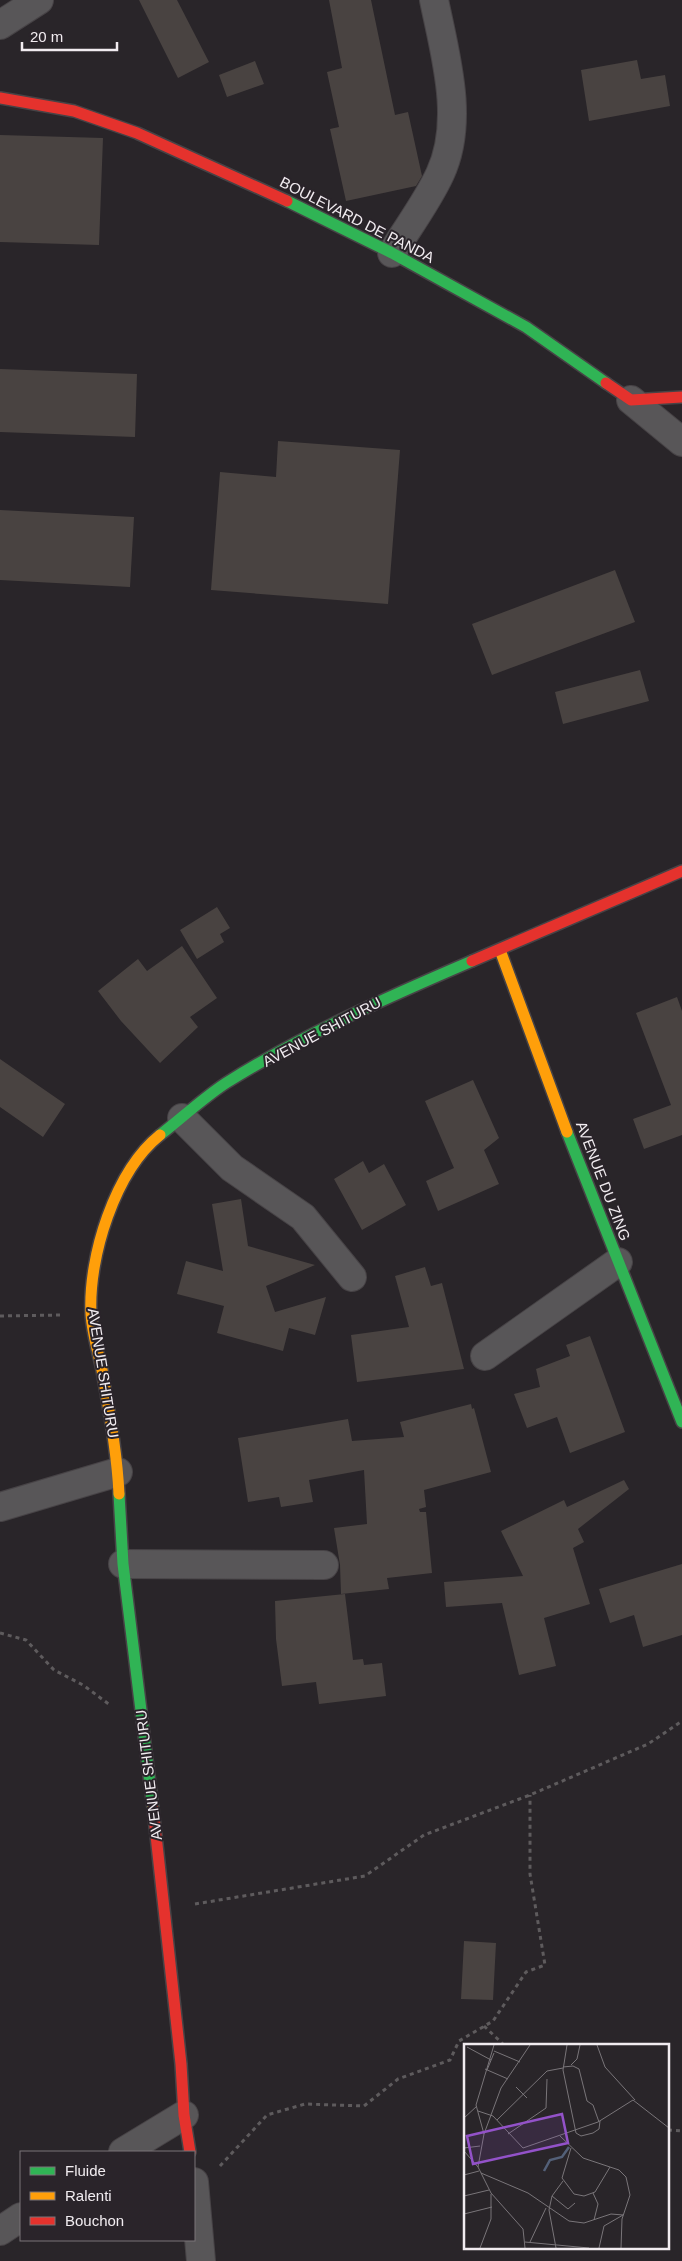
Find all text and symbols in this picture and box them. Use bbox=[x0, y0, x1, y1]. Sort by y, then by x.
scale bar bbox=[22, 20, 118, 52]
text: 20 m bbox=[30, 28, 63, 45]
street label: BOULEVARD DE PANDA bbox=[277, 173, 437, 266]
street label: AVENUE SHITURU bbox=[260, 993, 384, 1070]
street label: AVENUE DU ZING bbox=[573, 1119, 634, 1243]
street label: AVENUE SHITURU bbox=[85, 1307, 122, 1439]
street label: AVENUE SHITURU bbox=[132, 1709, 165, 1841]
inset map bbox=[464, 2044, 670, 2248]
legend bbox=[20, 2151, 195, 2241]
text: Fluide bbox=[65, 2162, 106, 2179]
text: Ralenti bbox=[65, 2187, 112, 2204]
text: Bouchon bbox=[65, 2212, 124, 2229]

